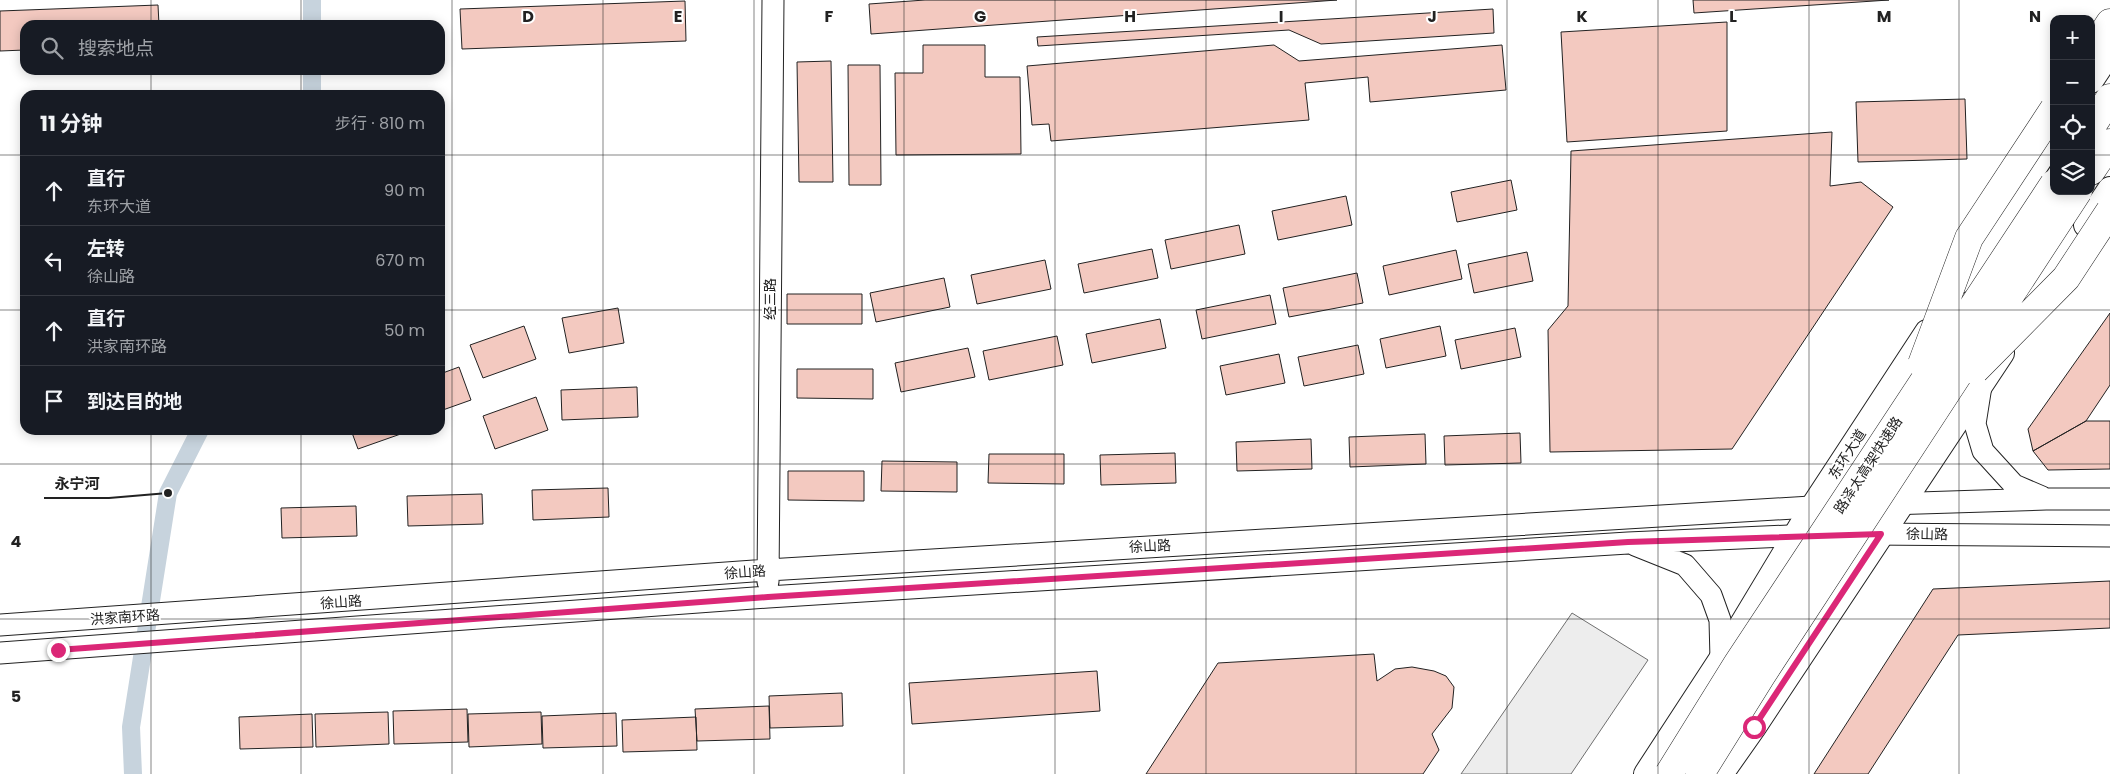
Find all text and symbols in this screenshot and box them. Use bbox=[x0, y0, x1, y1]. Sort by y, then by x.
text: D bbox=[522, 5, 534, 28]
text: E bbox=[674, 5, 682, 28]
text: F bbox=[825, 5, 834, 28]
text: G bbox=[974, 5, 986, 28]
text: H bbox=[1124, 5, 1136, 28]
text: I bbox=[1279, 5, 1283, 28]
text: J bbox=[1427, 5, 1437, 28]
text: K bbox=[1576, 5, 1588, 28]
text: L bbox=[1729, 5, 1737, 28]
text: M bbox=[1877, 5, 1891, 28]
text: N bbox=[2029, 5, 2041, 28]
map controls bbox=[2050, 15, 2095, 195]
button: + bbox=[2050, 15, 2095, 60]
search box bbox=[20, 20, 445, 75]
icon: search bbox=[38, 34, 66, 62]
text: 搜索地点 bbox=[78, 35, 154, 62]
button: − bbox=[2050, 60, 2095, 105]
button: locate bbox=[2050, 105, 2095, 150]
text: 11 分钟 bbox=[40, 109, 102, 138]
text: 步行 · 810 m bbox=[335, 112, 425, 135]
button: layers bbox=[2050, 150, 2095, 195]
text: 直行 bbox=[87, 165, 125, 192]
icon: ahead bbox=[40, 177, 68, 205]
text: 90 m bbox=[384, 179, 425, 202]
text: 东环大道 bbox=[87, 195, 151, 218]
text: 左转 bbox=[87, 235, 125, 262]
icon: left bbox=[40, 247, 68, 275]
text: 670 m bbox=[375, 249, 425, 272]
text: 徐山路 bbox=[87, 265, 135, 288]
street label: 经三路 bbox=[760, 278, 780, 320]
text: 直行 bbox=[87, 305, 125, 332]
icon: ahead bbox=[40, 317, 68, 345]
text: 50 m bbox=[384, 319, 425, 342]
text: 洪家南环路 bbox=[87, 335, 167, 358]
icon: arrive bbox=[40, 387, 68, 415]
text: 到达目的地 bbox=[87, 388, 182, 415]
street label: 路泽太高架快速路 bbox=[1829, 413, 1907, 517]
street label: 东环大道 bbox=[1823, 425, 1871, 483]
callout: 永宁河 bbox=[44, 468, 109, 498]
text: 永宁河 bbox=[54, 473, 100, 494]
street label: 徐山路 bbox=[1906, 524, 1948, 544]
text: 4 bbox=[11, 530, 22, 553]
street label: 徐山路 bbox=[1129, 535, 1171, 557]
street label: 徐山路 bbox=[723, 561, 767, 583]
street label: 徐山路 bbox=[319, 591, 363, 613]
street label: 洪家南环路 bbox=[89, 605, 161, 629]
route end bbox=[47, 639, 70, 662]
text: 5 bbox=[11, 685, 21, 708]
route start bbox=[1743, 716, 1766, 739]

